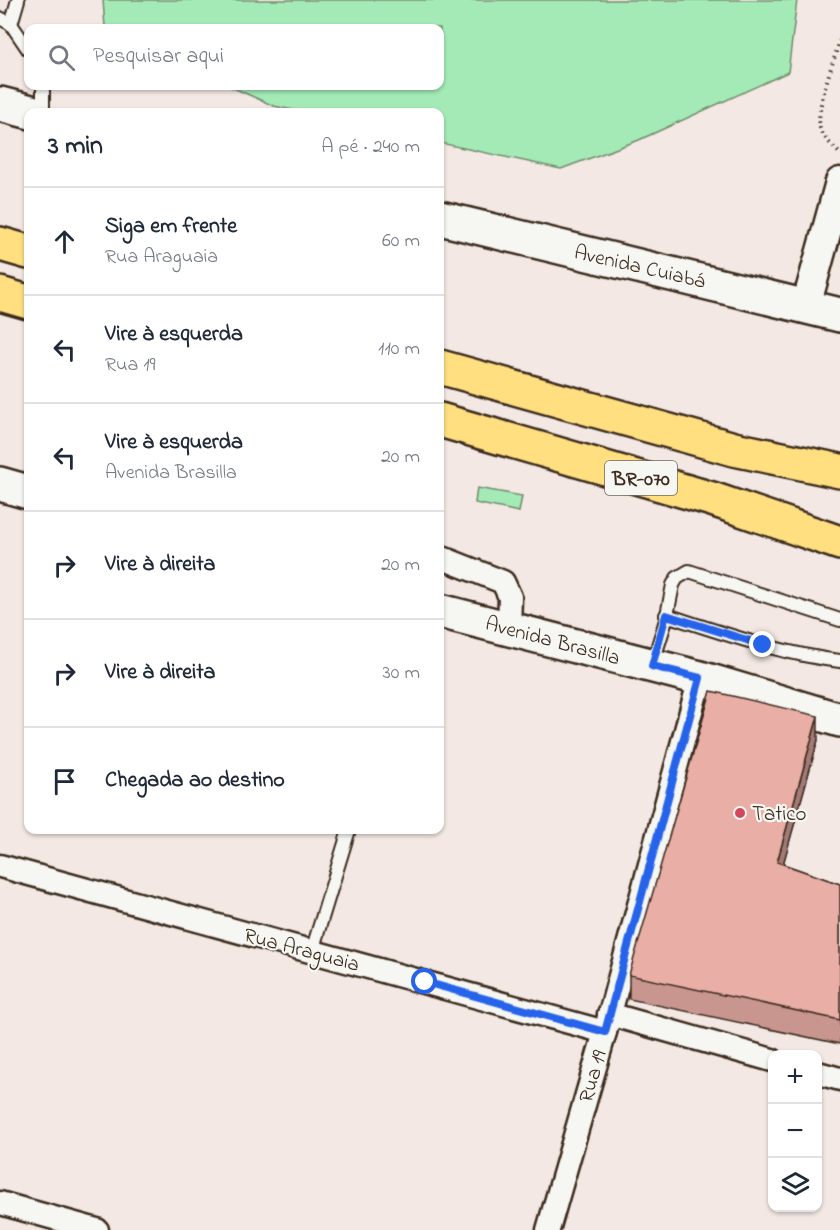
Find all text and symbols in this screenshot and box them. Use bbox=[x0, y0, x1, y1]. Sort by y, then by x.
search box bbox=[24, 24, 444, 90]
icon: search bbox=[45, 41, 78, 74]
text: Pesquisar aqui bbox=[93, 41, 224, 73]
text: 3 min bbox=[48, 128, 103, 166]
text: A pé · 240 m bbox=[321, 133, 420, 162]
text: Siga em frente bbox=[105, 211, 237, 243]
icon: ahead bbox=[48, 225, 81, 258]
text: 60 m bbox=[382, 227, 420, 256]
street label: Avenida Cuiabá bbox=[571, 238, 709, 298]
text: Rua Araguaia bbox=[105, 243, 218, 272]
text: Vire à esquerda bbox=[105, 319, 243, 351]
icon: left bbox=[48, 333, 81, 366]
text: 110 m bbox=[378, 335, 420, 364]
text: Rua 19 bbox=[105, 351, 156, 380]
text: Vire à esquerda bbox=[105, 427, 243, 459]
icon: left bbox=[48, 441, 81, 474]
text: 20 m bbox=[381, 443, 420, 472]
text: Avenida Brasilla bbox=[105, 459, 237, 488]
road number: BR-070 bbox=[605, 461, 677, 495]
icon: right bbox=[48, 549, 81, 582]
text: Vire à direita bbox=[105, 549, 215, 581]
text: 20 m bbox=[381, 551, 420, 580]
street label: Avenida Brasilla bbox=[482, 610, 623, 674]
route end bbox=[749, 631, 775, 657]
icon: right bbox=[48, 657, 81, 690]
text: Vire à direita bbox=[105, 657, 215, 689]
text: 30 m bbox=[383, 659, 420, 688]
icon: arrive bbox=[48, 765, 81, 798]
text: Chegada ao destino bbox=[105, 765, 285, 797]
place label: Tatico bbox=[752, 800, 807, 830]
marker: Tatico bbox=[733, 806, 747, 820]
street label: Rua Araguaia bbox=[240, 921, 363, 983]
route start bbox=[411, 968, 437, 994]
street label: Rua 19 bbox=[572, 1046, 616, 1106]
map controls bbox=[768, 1050, 822, 1212]
button: + bbox=[768, 1050, 822, 1104]
button: − bbox=[768, 1104, 822, 1158]
button: layers bbox=[768, 1158, 822, 1212]

